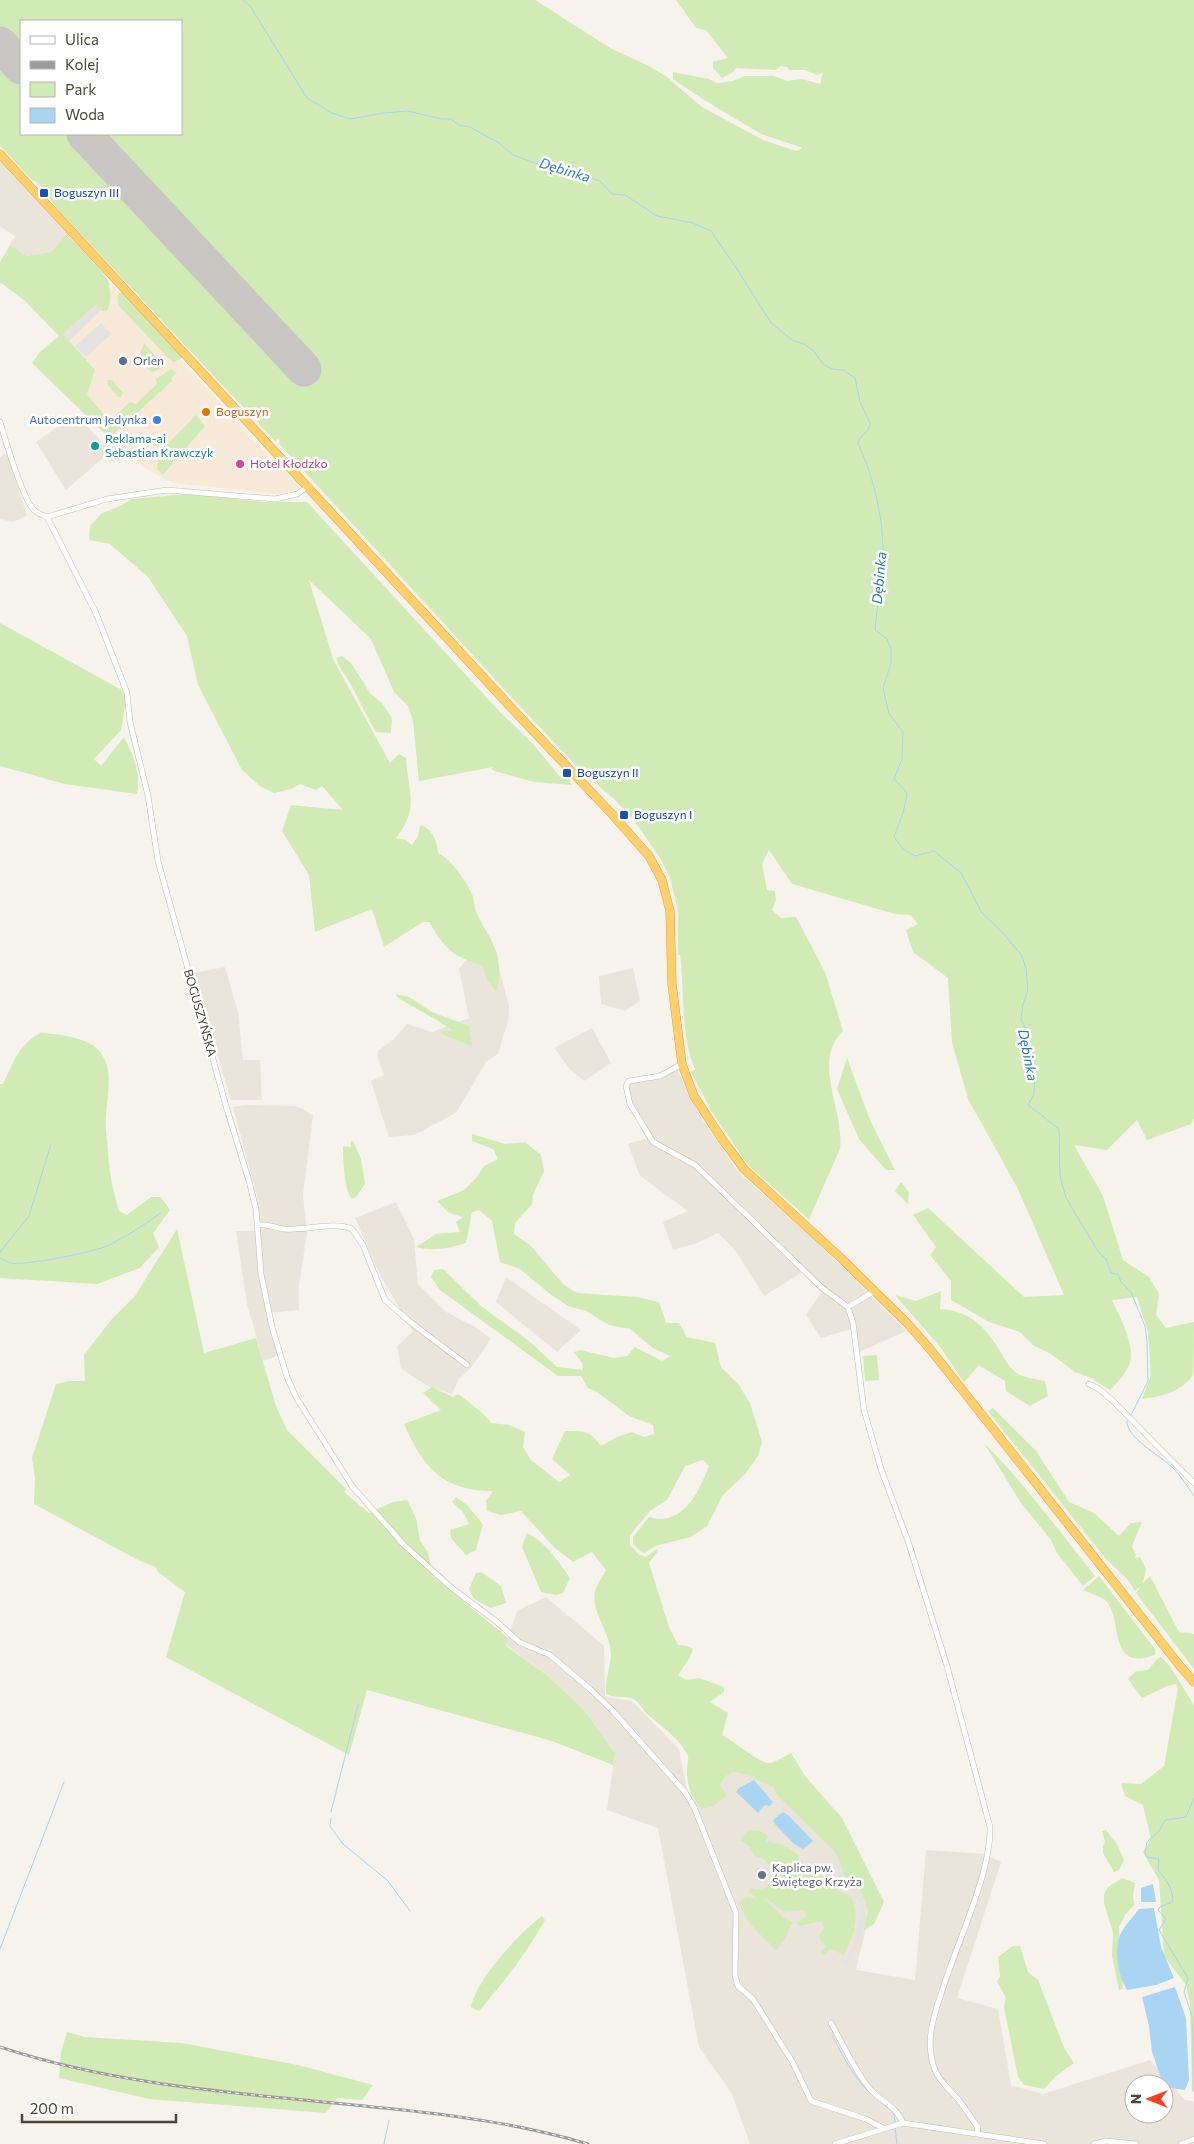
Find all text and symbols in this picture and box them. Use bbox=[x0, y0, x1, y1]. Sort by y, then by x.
legend bbox=[20, 20, 182, 135]
text: Ulica bbox=[65, 30, 99, 48]
text: Kolej bbox=[65, 55, 99, 73]
text: Park bbox=[65, 80, 96, 98]
text: Woda bbox=[65, 105, 105, 123]
water label: Dębinka bbox=[538, 154, 593, 185]
place label: Boguszyn III bbox=[54, 185, 119, 199]
marker: Boguszyn III bbox=[38, 187, 50, 199]
place label: Orlen bbox=[133, 353, 164, 367]
marker: Orlen bbox=[117, 355, 129, 367]
place label: Boguszyn bbox=[216, 404, 269, 418]
marker: Boguszyn bbox=[200, 406, 212, 418]
place label: Autocentrum Jedynka bbox=[29, 412, 147, 427]
marker: Autocentrum Jedynka bbox=[151, 414, 163, 426]
place label: Reklama-ai Sebastian Krawczyk bbox=[105, 431, 214, 459]
marker: Reklama-ai Sebastian Krawczyk bbox=[89, 440, 101, 452]
place label: Hotel Kłodzko bbox=[250, 456, 328, 470]
marker: Hotel Kłodzko bbox=[234, 458, 246, 470]
water label: Dębinka bbox=[868, 551, 889, 605]
place label: Boguszyn II bbox=[577, 765, 639, 779]
marker: Boguszyn II bbox=[561, 767, 573, 779]
place label: Boguszyn I bbox=[634, 807, 692, 821]
marker: Boguszyn I bbox=[618, 809, 630, 821]
street label: BOGUSZYŃSKA bbox=[182, 967, 220, 1058]
water label: Dębinka bbox=[1015, 1028, 1042, 1082]
place label: Kaplica pw. Świętego Krzyża bbox=[772, 1860, 862, 1888]
marker: Kaplica pw. Świętego Krzyża bbox=[756, 1869, 768, 1881]
north arrow bbox=[1124, 2074, 1174, 2124]
scale bar bbox=[22, 2092, 176, 2124]
text: N bbox=[1127, 2094, 1144, 2104]
text: 200 m bbox=[30, 2099, 74, 2117]

